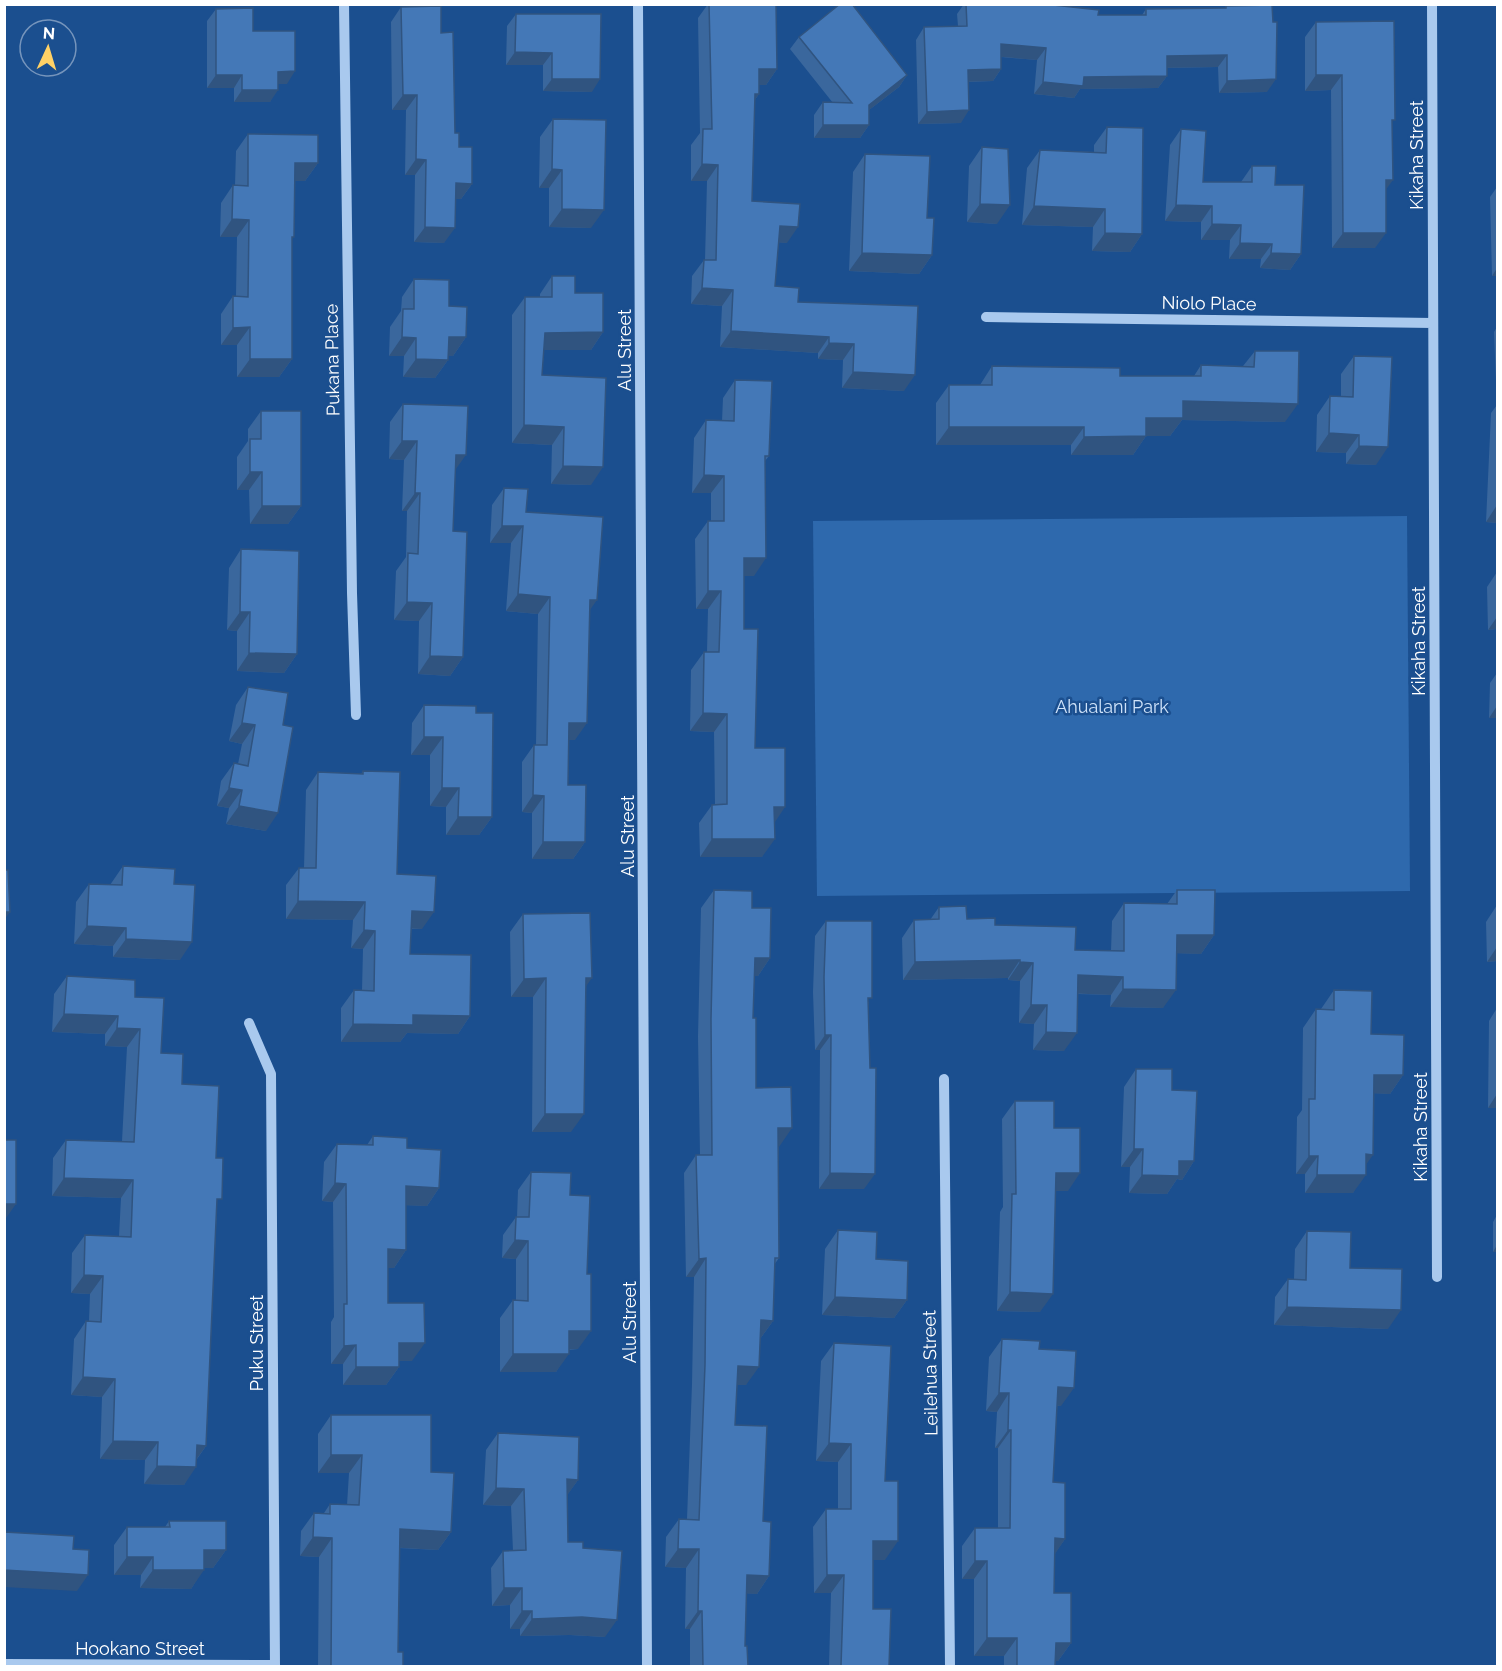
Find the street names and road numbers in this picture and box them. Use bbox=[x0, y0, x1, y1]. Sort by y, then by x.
street label: Kikaha Street bbox=[1406, 100, 1427, 210]
street label: Niolo Place bbox=[1161, 292, 1257, 314]
street label: Pukana Place bbox=[321, 303, 343, 416]
street label: Alu Street bbox=[614, 309, 635, 391]
street label: Kikaha Street bbox=[1408, 586, 1429, 696]
street label: Alu Street bbox=[617, 795, 638, 877]
street label: Kikaha Street bbox=[1410, 1072, 1431, 1182]
street label: Alu Street bbox=[619, 1281, 640, 1363]
street label: Puku Street bbox=[246, 1295, 267, 1391]
street label: Leilehua Street bbox=[918, 1310, 942, 1436]
street label: Hookano Street bbox=[75, 1638, 205, 1659]

